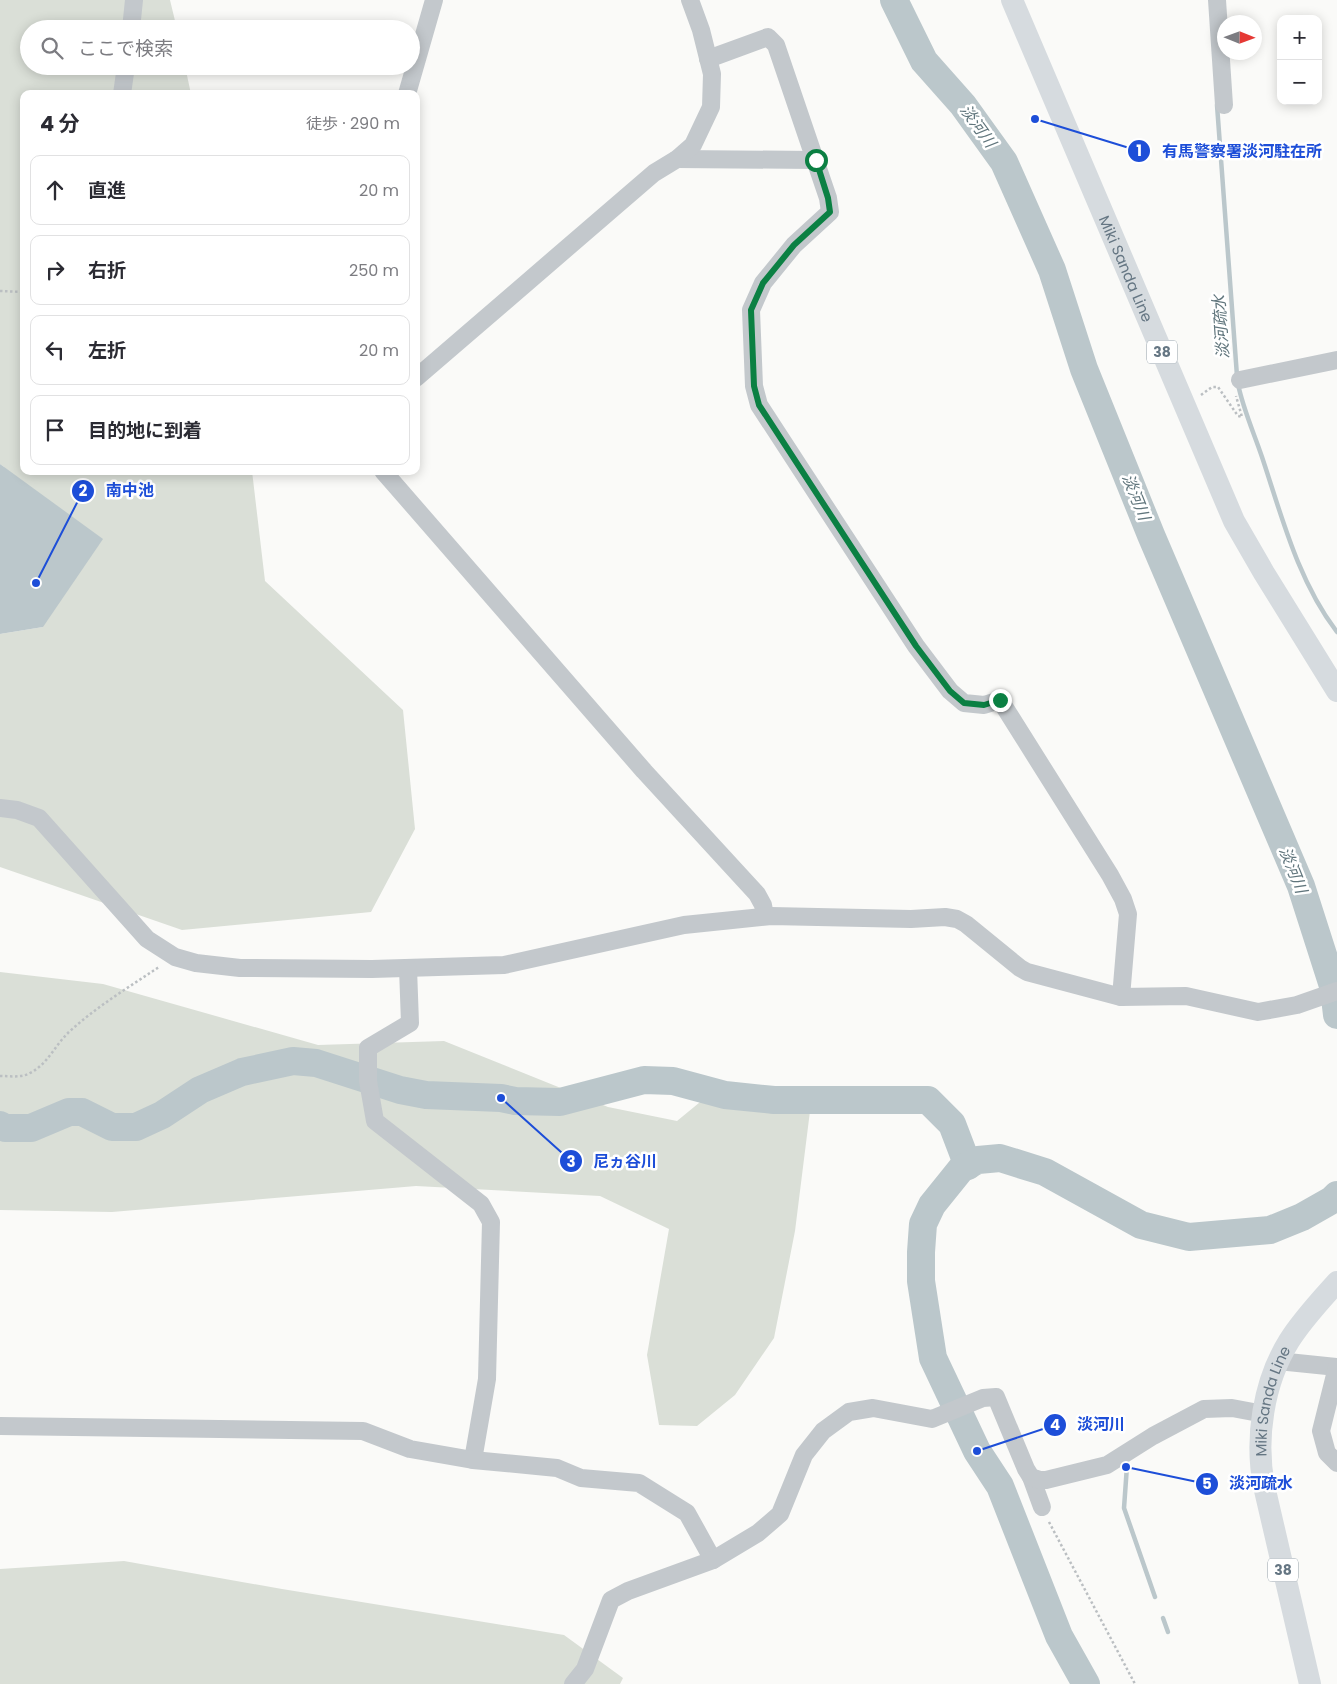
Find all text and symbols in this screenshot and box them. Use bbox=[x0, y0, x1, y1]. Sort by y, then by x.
north arrow bbox=[1217, 15, 1262, 60]
map controls bbox=[1277, 15, 1322, 105]
button: + bbox=[1277, 15, 1322, 60]
search box bbox=[20, 20, 420, 75]
icon: search bbox=[38, 34, 66, 62]
text: ここで検索 bbox=[78, 35, 173, 62]
button: − bbox=[1277, 60, 1322, 105]
water label: 淡河川 bbox=[955, 100, 1003, 154]
text: 4 分 bbox=[40, 109, 80, 138]
text: 徒歩 · 290 m bbox=[306, 112, 400, 135]
callout: 有馬警察署淡河駐在所 bbox=[1127, 136, 1332, 167]
text: 1 bbox=[1136, 140, 1142, 161]
text: 有馬警察署淡河駐在所 bbox=[1162, 140, 1322, 163]
route start bbox=[805, 149, 828, 172]
icon: ahead bbox=[41, 176, 69, 204]
text: 直進 bbox=[88, 177, 126, 204]
text: 20 m bbox=[359, 179, 399, 202]
street label: Miki Sanda Line bbox=[1094, 212, 1158, 325]
icon: right bbox=[41, 256, 69, 284]
text: 右折 bbox=[88, 257, 126, 284]
text: 250 m bbox=[349, 259, 399, 282]
water label: 淡河疏水 bbox=[1207, 292, 1235, 360]
icon: left bbox=[41, 336, 69, 364]
text: 左折 bbox=[88, 337, 126, 364]
text: 20 m bbox=[359, 339, 399, 362]
road number: 38 bbox=[1147, 341, 1177, 364]
icon: arrive bbox=[41, 416, 69, 444]
text: 目的地に到着 bbox=[88, 417, 202, 444]
water label: 淡河川 bbox=[1116, 470, 1156, 525]
callout: 南中池 bbox=[71, 475, 164, 506]
text: 南中池 bbox=[106, 479, 154, 502]
text: 2 bbox=[79, 480, 88, 501]
route end bbox=[989, 689, 1012, 712]
water label: 淡河川 bbox=[1273, 843, 1313, 898]
callout: 尼ヵ谷川 bbox=[558, 1146, 667, 1177]
text: 尼ヵ谷川 bbox=[593, 1150, 657, 1173]
text: 3 bbox=[566, 1151, 576, 1172]
street label: Miki Sanda Line bbox=[1250, 1342, 1295, 1457]
callout: 淡河川 bbox=[1042, 1409, 1135, 1440]
text: 淡河川 bbox=[1077, 1413, 1125, 1436]
text: 4 bbox=[1050, 1414, 1060, 1435]
callout: 淡河疏水 bbox=[1194, 1468, 1303, 1499]
text: 淡河疏水 bbox=[1229, 1472, 1293, 1495]
text: 5 bbox=[1202, 1473, 1212, 1494]
road number: 38 bbox=[1268, 1558, 1298, 1582]

